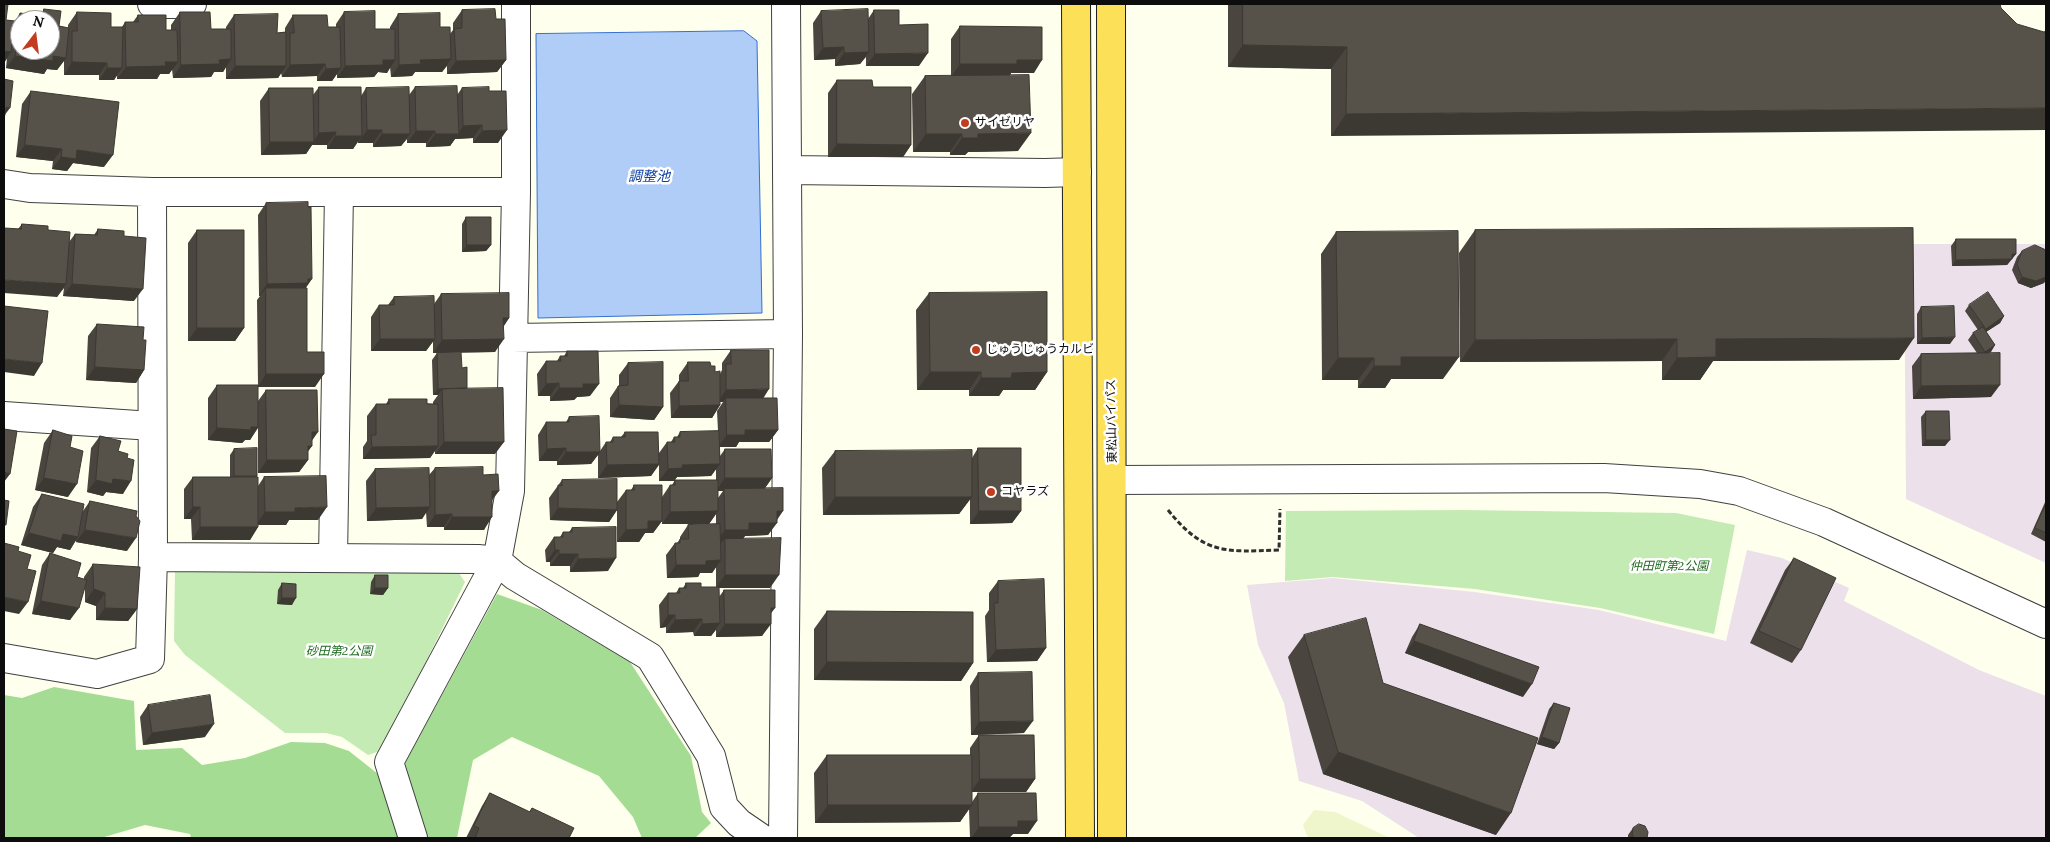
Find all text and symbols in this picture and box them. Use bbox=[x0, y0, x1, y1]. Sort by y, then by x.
north arrow bbox=[10, 10, 60, 60]
text: N bbox=[31, 11, 46, 32]
place label: サイゼリヤ bbox=[975, 116, 1035, 130]
marker: サイゼリヤ bbox=[959, 117, 971, 129]
water label: 調整池 bbox=[628, 169, 670, 185]
place label: じゅうじゅうカルビ bbox=[986, 343, 1094, 357]
marker: じゅうじゅうカルビ bbox=[970, 344, 982, 356]
street label: 東松山バイパス bbox=[1104, 379, 1120, 463]
place label: コヤラズ bbox=[1001, 485, 1049, 499]
marker: コヤラズ bbox=[985, 486, 997, 498]
park label: 仲田町第2公園 bbox=[1630, 560, 1708, 574]
park label: 砂田第2公園 bbox=[306, 645, 372, 659]

